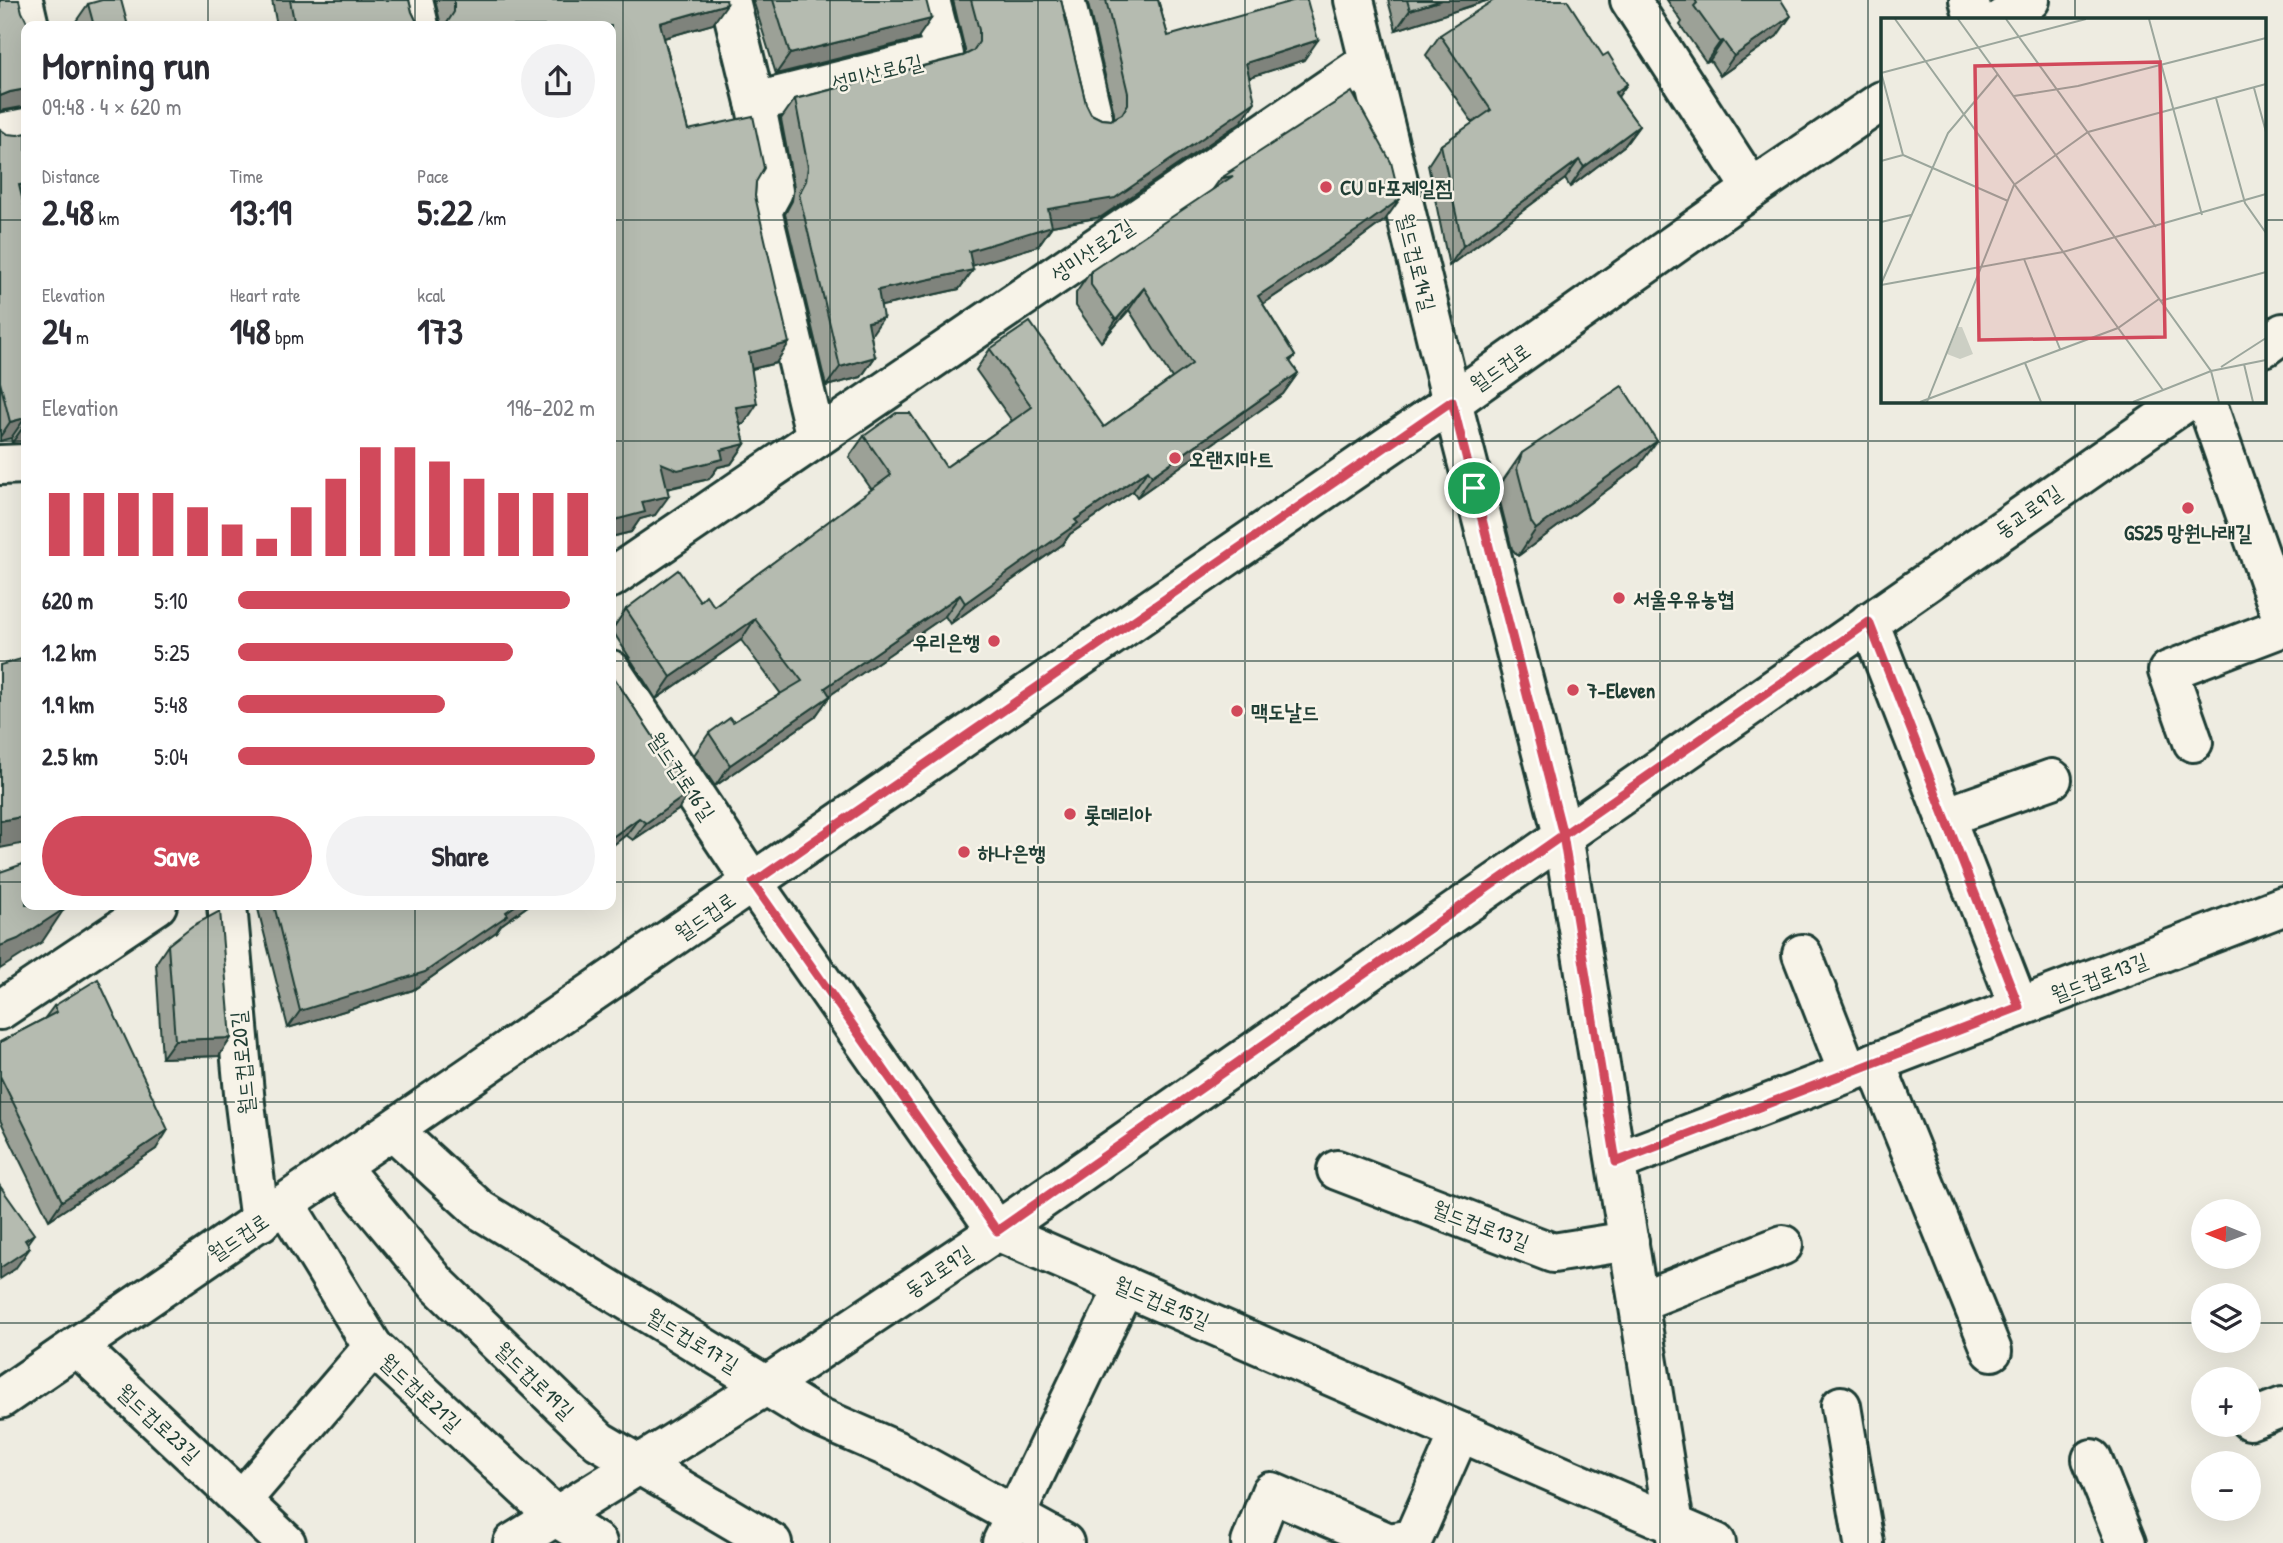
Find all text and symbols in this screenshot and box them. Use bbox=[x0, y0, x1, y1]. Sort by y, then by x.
inset map bbox=[1881, 18, 2266, 402]
text: Morning run bbox=[42, 39, 210, 91]
button: share bbox=[521, 44, 595, 118]
street label: 성미산로6길 bbox=[828, 47, 926, 97]
text: 09:48 · 4 × 620 m bbox=[42, 91, 182, 122]
text: Distance bbox=[42, 163, 100, 189]
text: Time bbox=[230, 163, 263, 189]
text: Pace bbox=[417, 163, 449, 189]
place label: CU 마포제일점 bbox=[1340, 173, 1452, 202]
marker: CU 마포제일점 bbox=[1318, 179, 1334, 195]
text: 2.48 bbox=[42, 189, 94, 236]
text: 13:19 bbox=[230, 189, 292, 236]
text: 5:22 bbox=[417, 189, 473, 236]
text: km bbox=[94, 205, 119, 231]
text: /km bbox=[473, 205, 506, 231]
street label: 월드컵로14길 bbox=[1391, 210, 1443, 314]
street label: 성미산로2길 bbox=[1045, 212, 1139, 288]
text: Elevation bbox=[42, 282, 105, 308]
text: Heart rate bbox=[230, 282, 301, 308]
text: kcal bbox=[417, 282, 445, 308]
text: 24 bbox=[42, 308, 72, 355]
text: 148 bbox=[230, 308, 271, 355]
text: 173 bbox=[417, 308, 463, 355]
text: m bbox=[72, 324, 89, 350]
text: bpm bbox=[271, 324, 304, 350]
street label: 월드컵로 bbox=[1464, 336, 1536, 398]
text: Elevation bbox=[42, 392, 118, 423]
text: 196–202 m bbox=[507, 392, 595, 423]
place label: 오랜지마트 bbox=[1189, 444, 1274, 473]
marker: 오랜지마트 bbox=[1167, 450, 1183, 466]
pin bbox=[1444, 458, 1504, 518]
icon: arrive bbox=[1455, 469, 1493, 507]
street label: 동교로9길 bbox=[1989, 477, 2067, 544]
marker: GS25 망원나래길 bbox=[2180, 500, 2196, 516]
place label: GS25 망원나래길 bbox=[2124, 518, 2252, 547]
place label: 서울우유농협 bbox=[1633, 584, 1734, 613]
text: 620 m bbox=[42, 585, 93, 616]
text: 5:10 bbox=[154, 585, 188, 616]
marker: 서울우유농협 bbox=[1611, 590, 1627, 606]
place label: 우리은행 bbox=[912, 627, 980, 656]
marker: 우리은행 bbox=[986, 633, 1002, 649]
text: 1.2 km bbox=[42, 637, 97, 668]
text: 5:25 bbox=[154, 637, 190, 668]
place label: 7-Eleven bbox=[1586, 676, 1655, 705]
marker: 7-Eleven bbox=[1565, 682, 1581, 698]
text: 1.9 km bbox=[42, 689, 94, 720]
text: 5:48 bbox=[154, 689, 188, 720]
place label: 맥도날드 bbox=[1251, 697, 1319, 726]
marker: 맥도날드 bbox=[1229, 703, 1245, 719]
street label: 월드컵로16길 bbox=[642, 726, 722, 826]
text: 2.5 km bbox=[42, 741, 98, 772]
text: 5:04 bbox=[154, 741, 188, 772]
place label: 롯데리아 bbox=[1084, 800, 1152, 829]
marker: 롯데리아 bbox=[1062, 806, 1078, 822]
button: Save bbox=[42, 816, 312, 896]
button: Share bbox=[326, 816, 595, 896]
place label: 하나은행 bbox=[977, 838, 1046, 867]
marker: 하나은행 bbox=[956, 844, 972, 860]
street label: 월드컵로 bbox=[669, 885, 741, 947]
street label: 월드컵로13길 bbox=[2046, 945, 2152, 1009]
street label: 월드컵로20길 bbox=[223, 1010, 261, 1116]
street label: 월드컵로13길 bbox=[1428, 1193, 1534, 1257]
north arrow bbox=[2191, 1199, 2261, 1269]
map controls bbox=[2191, 1199, 2261, 1521]
street label: 월드컵로 bbox=[202, 1206, 274, 1268]
street label: 동교로9길 bbox=[899, 1238, 977, 1304]
street label: 월드컵로15길 bbox=[1110, 1269, 1214, 1335]
button: layers bbox=[2191, 1283, 2261, 1353]
street label: 월드컵로17길 bbox=[642, 1301, 744, 1379]
street label: 월드컵로19길 bbox=[489, 1335, 581, 1425]
street label: 월드컵로21길 bbox=[374, 1347, 468, 1437]
button: + bbox=[2191, 1367, 2261, 1437]
street label: 월드컵로23길 bbox=[111, 1377, 207, 1469]
button: − bbox=[2191, 1451, 2261, 1521]

